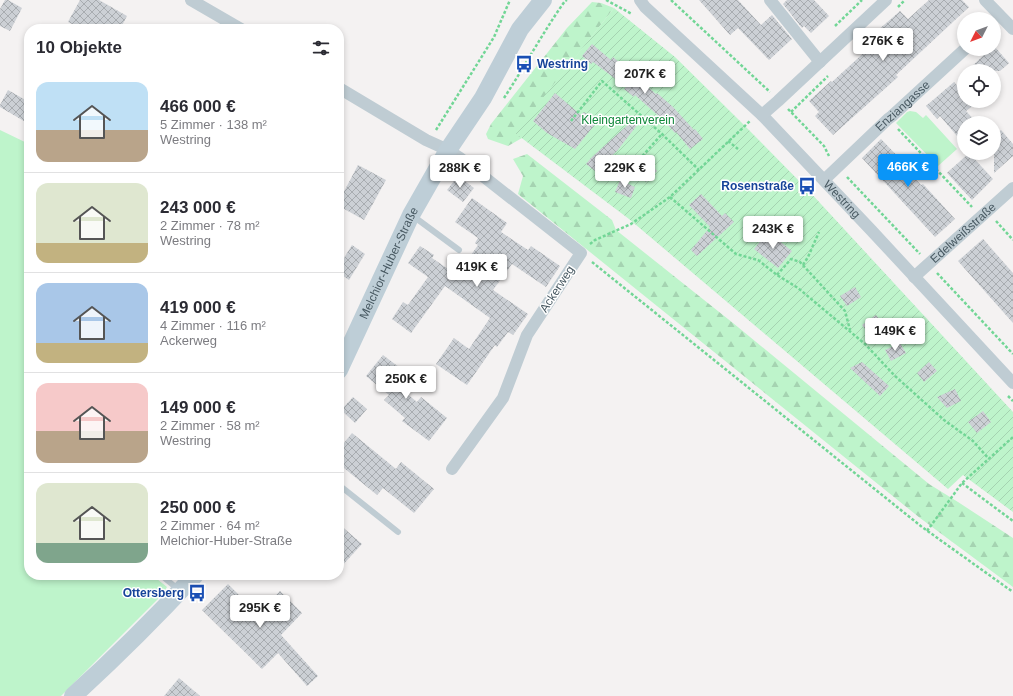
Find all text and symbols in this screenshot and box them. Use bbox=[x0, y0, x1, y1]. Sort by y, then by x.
north arrow bbox=[957, 12, 1001, 56]
map controls bbox=[957, 12, 1001, 160]
pin: 276K € bbox=[850, 28, 916, 62]
text: 276K € bbox=[862, 33, 904, 48]
icon: filters bbox=[310, 37, 332, 59]
text: 10 Objekte bbox=[36, 38, 122, 57]
bus stop icon: Westring bbox=[514, 54, 534, 74]
place label: Westring bbox=[537, 57, 588, 71]
pin: 207K € bbox=[612, 61, 678, 95]
button: locate bbox=[957, 64, 1001, 108]
text: 207K € bbox=[624, 66, 666, 81]
street label: Enziangasse bbox=[872, 78, 933, 134]
text: 466 000 € bbox=[160, 97, 236, 116]
icon: home bbox=[68, 98, 116, 146]
park label: Kleingartenverein bbox=[581, 113, 675, 127]
button: layers bbox=[957, 116, 1001, 160]
text: 5 Zimmer · 138 m² bbox=[160, 117, 267, 132]
text: Westring bbox=[160, 132, 211, 147]
pin: 466K € bbox=[875, 154, 941, 188]
pin: 288K € bbox=[427, 155, 493, 189]
pin: 229K € bbox=[592, 155, 658, 189]
text: 466K € bbox=[887, 159, 929, 174]
text: 288K € bbox=[439, 160, 481, 175]
text: 229K € bbox=[604, 160, 646, 175]
bus stop icon: Rosenstraße bbox=[797, 176, 817, 196]
street label: Westring bbox=[821, 177, 863, 221]
place label: Rosenstraße bbox=[721, 179, 794, 193]
text: 243 000 € bbox=[160, 198, 236, 217]
icon: home bbox=[68, 199, 116, 247]
street label: Edelweißstraße bbox=[927, 200, 999, 266]
street label: Melchior-Huber-Straße bbox=[357, 204, 421, 321]
pin: 243K € bbox=[740, 216, 806, 250]
text: 2 Zimmer · 78 m² bbox=[160, 218, 260, 233]
text: 243K € bbox=[752, 221, 794, 236]
text: Westring bbox=[160, 233, 211, 248]
pin: 419K € bbox=[444, 254, 510, 288]
text: 419K € bbox=[456, 259, 498, 274]
street label: Ackerweg bbox=[537, 263, 577, 315]
text: 419 000 € bbox=[160, 298, 236, 317]
icon: home bbox=[68, 299, 116, 347]
text: 4 Zimmer · 116 m² bbox=[160, 318, 266, 333]
pin: 149K € bbox=[862, 318, 928, 352]
text: 149K € bbox=[874, 323, 916, 338]
text: Ackerweg bbox=[160, 333, 217, 348]
pin: 250K € bbox=[373, 366, 439, 400]
text: 250K € bbox=[385, 371, 427, 386]
text: 149 000 € bbox=[160, 398, 236, 417]
icon: home bbox=[68, 399, 116, 447]
text: 2 Zimmer · 58 m² bbox=[160, 418, 260, 433]
text: Westring bbox=[160, 433, 211, 448]
text: 250 000 € bbox=[160, 498, 236, 517]
icon: home bbox=[68, 499, 116, 547]
text: 2 Zimmer · 64 m² bbox=[160, 518, 260, 533]
text: Melchior-Huber-Straße bbox=[160, 533, 292, 548]
bus stop icon: Ottersberg bbox=[187, 583, 207, 603]
place label: Ottersberg bbox=[123, 586, 184, 600]
pin: 295K € bbox=[227, 595, 293, 629]
text: 295K € bbox=[239, 600, 281, 615]

